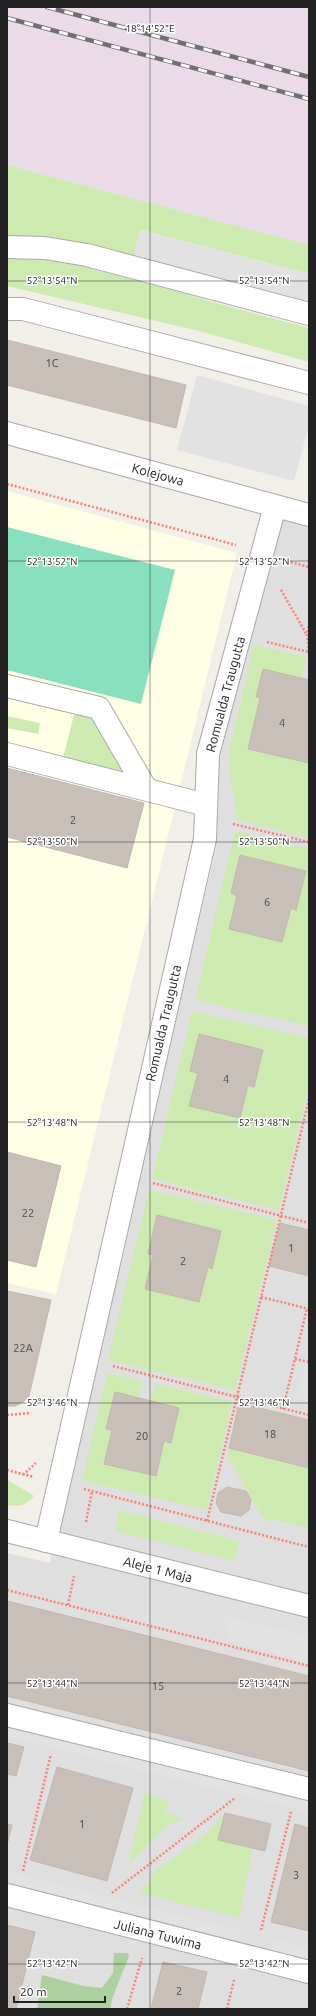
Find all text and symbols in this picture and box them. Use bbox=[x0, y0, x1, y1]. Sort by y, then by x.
text: 18°14'52"E bbox=[125, 23, 175, 34]
text: 52°13'54"N bbox=[27, 275, 77, 286]
text: 52°13'54"N bbox=[239, 275, 289, 286]
house number: 1C bbox=[46, 357, 59, 369]
street label: Kolejowa bbox=[130, 460, 186, 488]
text: 52°13'52"N bbox=[27, 556, 77, 567]
text: 52°13'52"N bbox=[239, 556, 289, 567]
street label: Romualda Traugutta bbox=[203, 635, 247, 753]
house number: 4 bbox=[279, 717, 285, 729]
house number: 2 bbox=[70, 814, 76, 826]
text: 52°13'50"N bbox=[27, 836, 77, 847]
text: 52°13'50"N bbox=[239, 836, 289, 847]
house number: 6 bbox=[264, 896, 270, 908]
street label: Romualda Traugutta bbox=[143, 963, 183, 1083]
house number: 4 bbox=[223, 1073, 229, 1085]
text: 52°13'48"N bbox=[27, 1117, 77, 1128]
text: 52°13'48"N bbox=[239, 1117, 289, 1128]
house number: 22 bbox=[22, 1207, 34, 1219]
house number: 1 bbox=[288, 1242, 294, 1254]
house number: 2 bbox=[180, 1255, 186, 1267]
house number: 22A bbox=[13, 1342, 34, 1354]
text: 52°13'46"N bbox=[27, 1397, 77, 1408]
text: 52°13'46"N bbox=[239, 1397, 289, 1408]
house number: 18 bbox=[264, 1428, 276, 1440]
house number: 20 bbox=[136, 1430, 148, 1442]
street label: Aleje 1 Maja bbox=[122, 1554, 194, 1584]
text: 52°13'44"N bbox=[27, 1678, 77, 1689]
text: 52°13'44"N bbox=[239, 1678, 289, 1689]
house number: 15 bbox=[152, 1680, 164, 1692]
house number: 1 bbox=[79, 1818, 85, 1830]
house number: 3 bbox=[293, 1869, 299, 1881]
street label: Juliana Tuwima bbox=[113, 1916, 203, 1952]
text: 52°13'42"N bbox=[27, 1958, 77, 1969]
text: 52°13'42"N bbox=[239, 1958, 289, 1969]
scale bar bbox=[14, 1978, 105, 2004]
text: 20 m bbox=[20, 1985, 47, 1998]
house number: 2 bbox=[176, 1985, 182, 1997]

